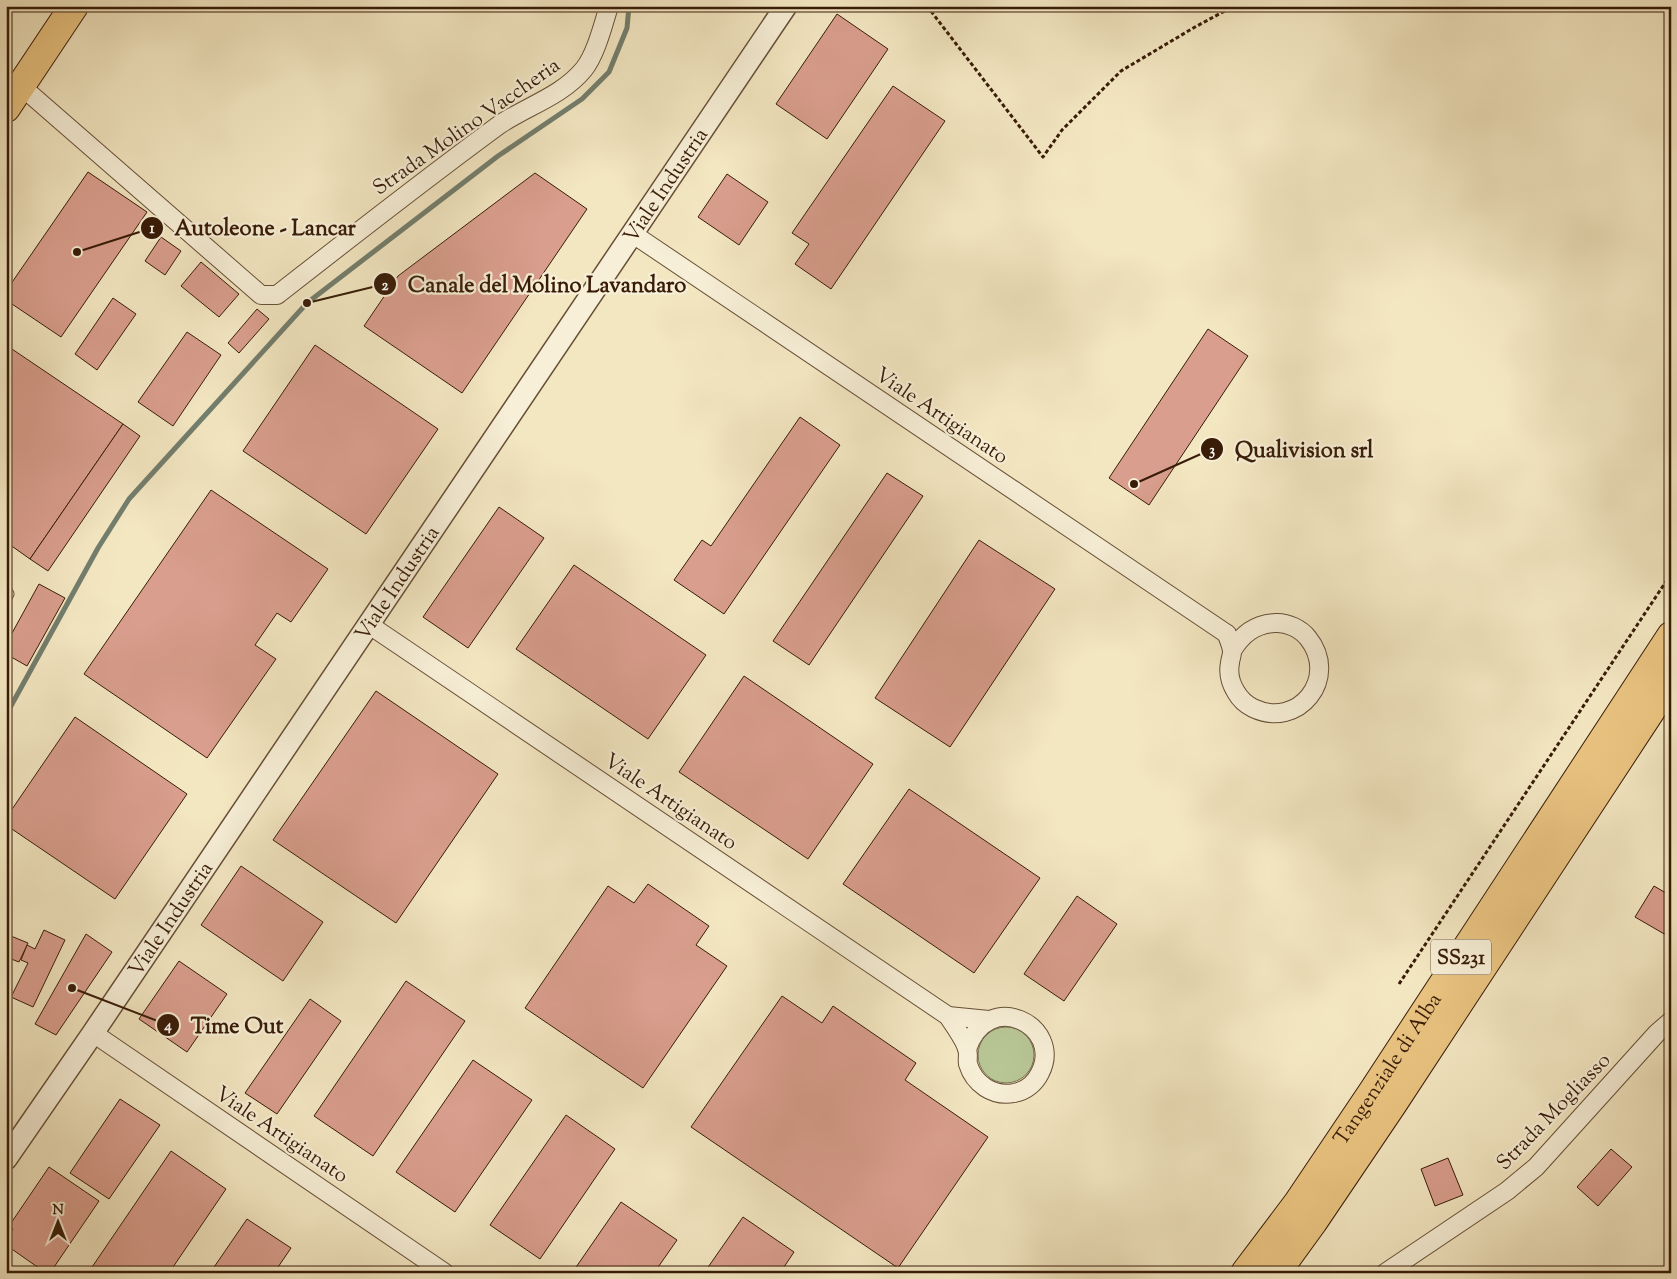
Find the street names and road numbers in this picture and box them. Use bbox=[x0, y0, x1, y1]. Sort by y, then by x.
street label: Strada Molino Vaccheria bbox=[367, 51, 567, 204]
street label: Viale Industria bbox=[617, 122, 717, 250]
street label: Viale Artigianato bbox=[868, 361, 1014, 473]
street label: Viale Industria bbox=[349, 520, 448, 648]
street label: Viale Artigianato bbox=[597, 747, 743, 859]
street label: Viale Industria bbox=[122, 856, 222, 983]
road number: SS231 bbox=[1431, 940, 1491, 974]
street label: Tangenziale di Alba bbox=[1327, 987, 1450, 1152]
street label: Strada Mogliasso bbox=[1490, 1047, 1618, 1178]
street label: Viale Artigianato bbox=[208, 1080, 354, 1192]

